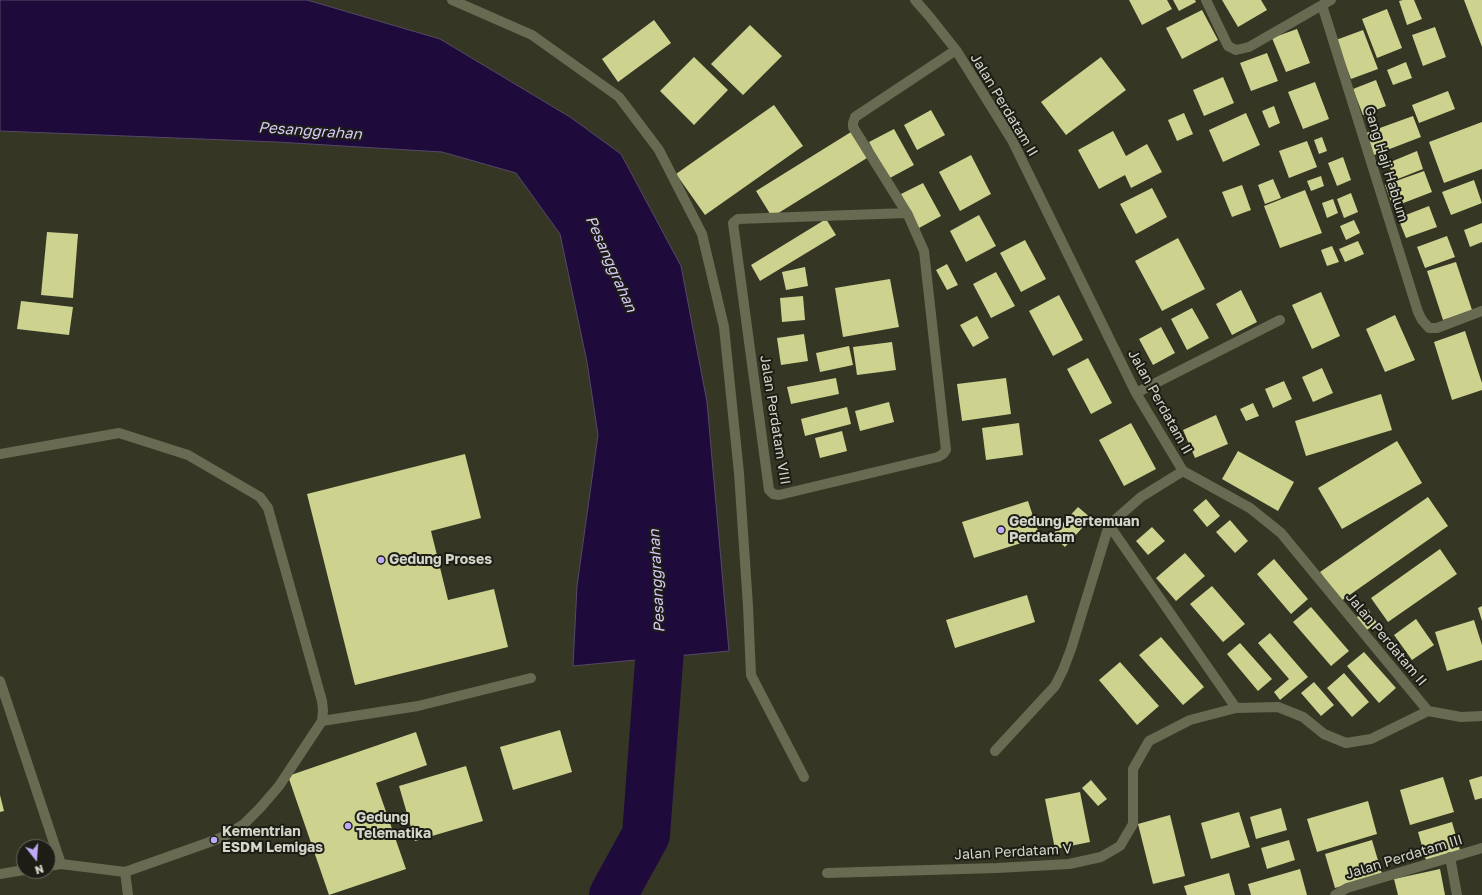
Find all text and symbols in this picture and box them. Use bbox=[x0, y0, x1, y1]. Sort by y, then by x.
street label: Jalan Perdatam II bbox=[967, 50, 1041, 160]
street label: Gang Haji Hablum bbox=[1360, 104, 1412, 224]
water label: Pesanggrahan bbox=[258, 118, 362, 144]
water label: Pesanggrahan bbox=[582, 213, 640, 315]
street label: Jalan Perdatam II bbox=[1124, 347, 1196, 457]
street label: Jalan Perdatam VIII bbox=[756, 354, 794, 486]
place label: Gedung Pertemuan Perdatam bbox=[1009, 514, 1139, 546]
marker: Gedung Pertemuan Perdatam bbox=[996, 525, 1006, 535]
water label: Pesanggrahan bbox=[645, 529, 669, 633]
place label: Gedung Proses bbox=[389, 552, 492, 568]
marker: Gedung Proses bbox=[376, 555, 386, 565]
street label: Jalan Perdatam II bbox=[1342, 589, 1430, 689]
place label: Gedung Telematika bbox=[356, 810, 431, 842]
marker: Gedung Telematika bbox=[343, 821, 353, 831]
place label: Kementrian ESDM Lemigas bbox=[222, 824, 323, 856]
street label: Jalan Perdatam III bbox=[1343, 831, 1465, 883]
marker: Kementrian ESDM Lemigas bbox=[209, 835, 219, 845]
north arrow bbox=[16, 839, 56, 879]
street label: Jalan Perdatam V bbox=[954, 841, 1072, 863]
text: N bbox=[33, 863, 45, 877]

